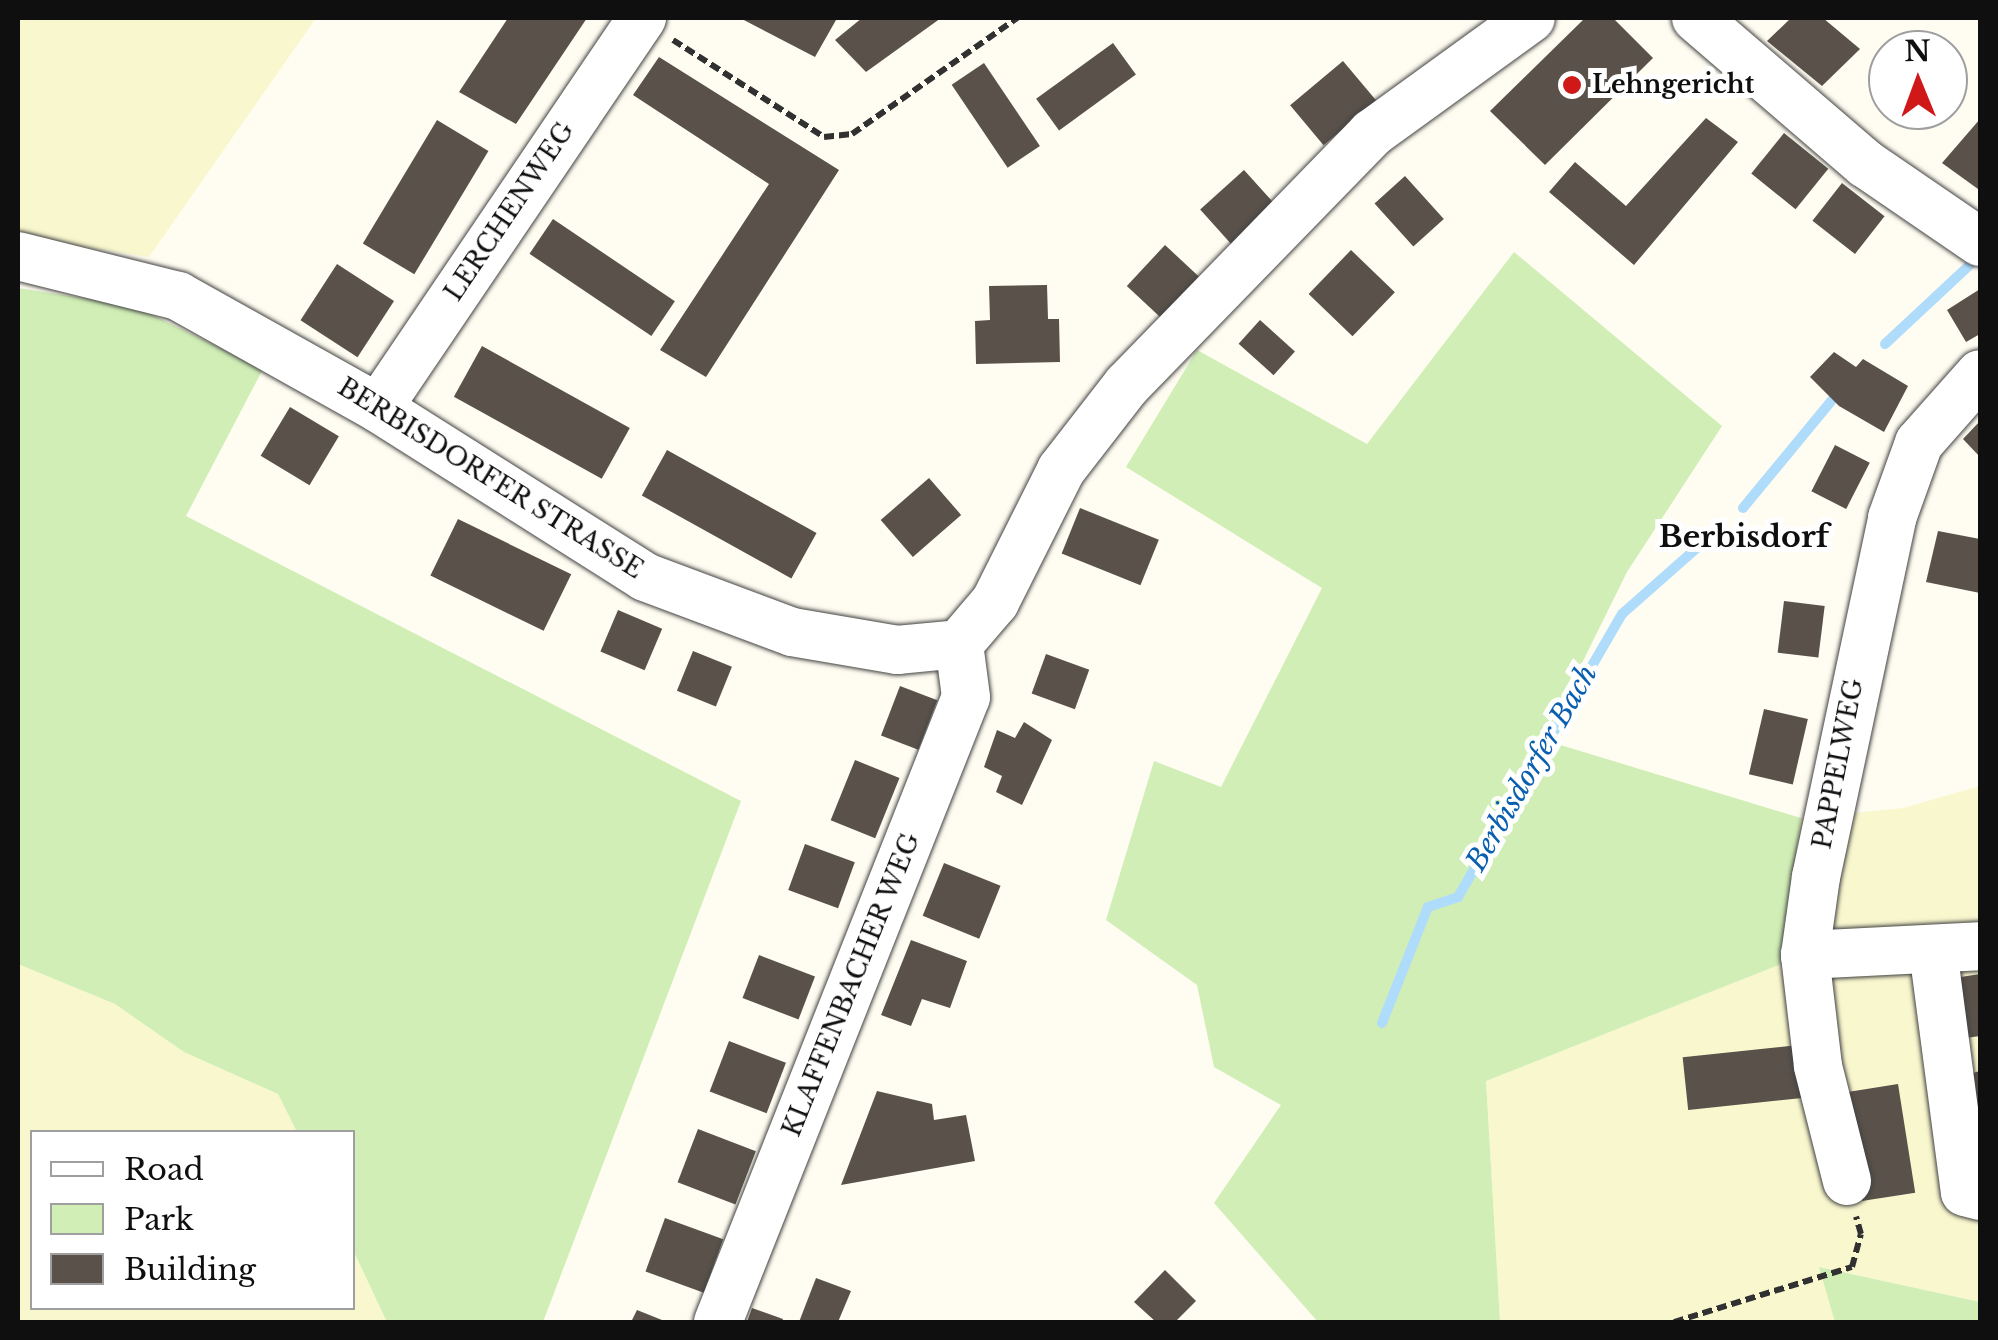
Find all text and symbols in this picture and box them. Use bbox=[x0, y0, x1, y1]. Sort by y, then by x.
north arrow bbox=[1868, 30, 1968, 130]
text: N bbox=[1904, 34, 1931, 69]
place label: Lehngericht bbox=[1592, 70, 1754, 100]
marker: Lehngericht bbox=[1561, 74, 1583, 96]
street label: LERCHENWEG bbox=[439, 117, 581, 307]
street label: BERBISDORFER STRASSE bbox=[332, 372, 648, 586]
district label: Berbisdorf bbox=[1659, 519, 1829, 555]
water label: Berbisdorfer Bach bbox=[1459, 659, 1605, 877]
street label: PAPPELWEG bbox=[1808, 676, 1870, 852]
street label: KLAFFENBACHER WEG bbox=[777, 828, 927, 1142]
legend bbox=[30, 1130, 355, 1310]
text: Road bbox=[124, 1151, 204, 1188]
text: Park bbox=[124, 1201, 194, 1238]
text: Building bbox=[124, 1251, 256, 1288]

